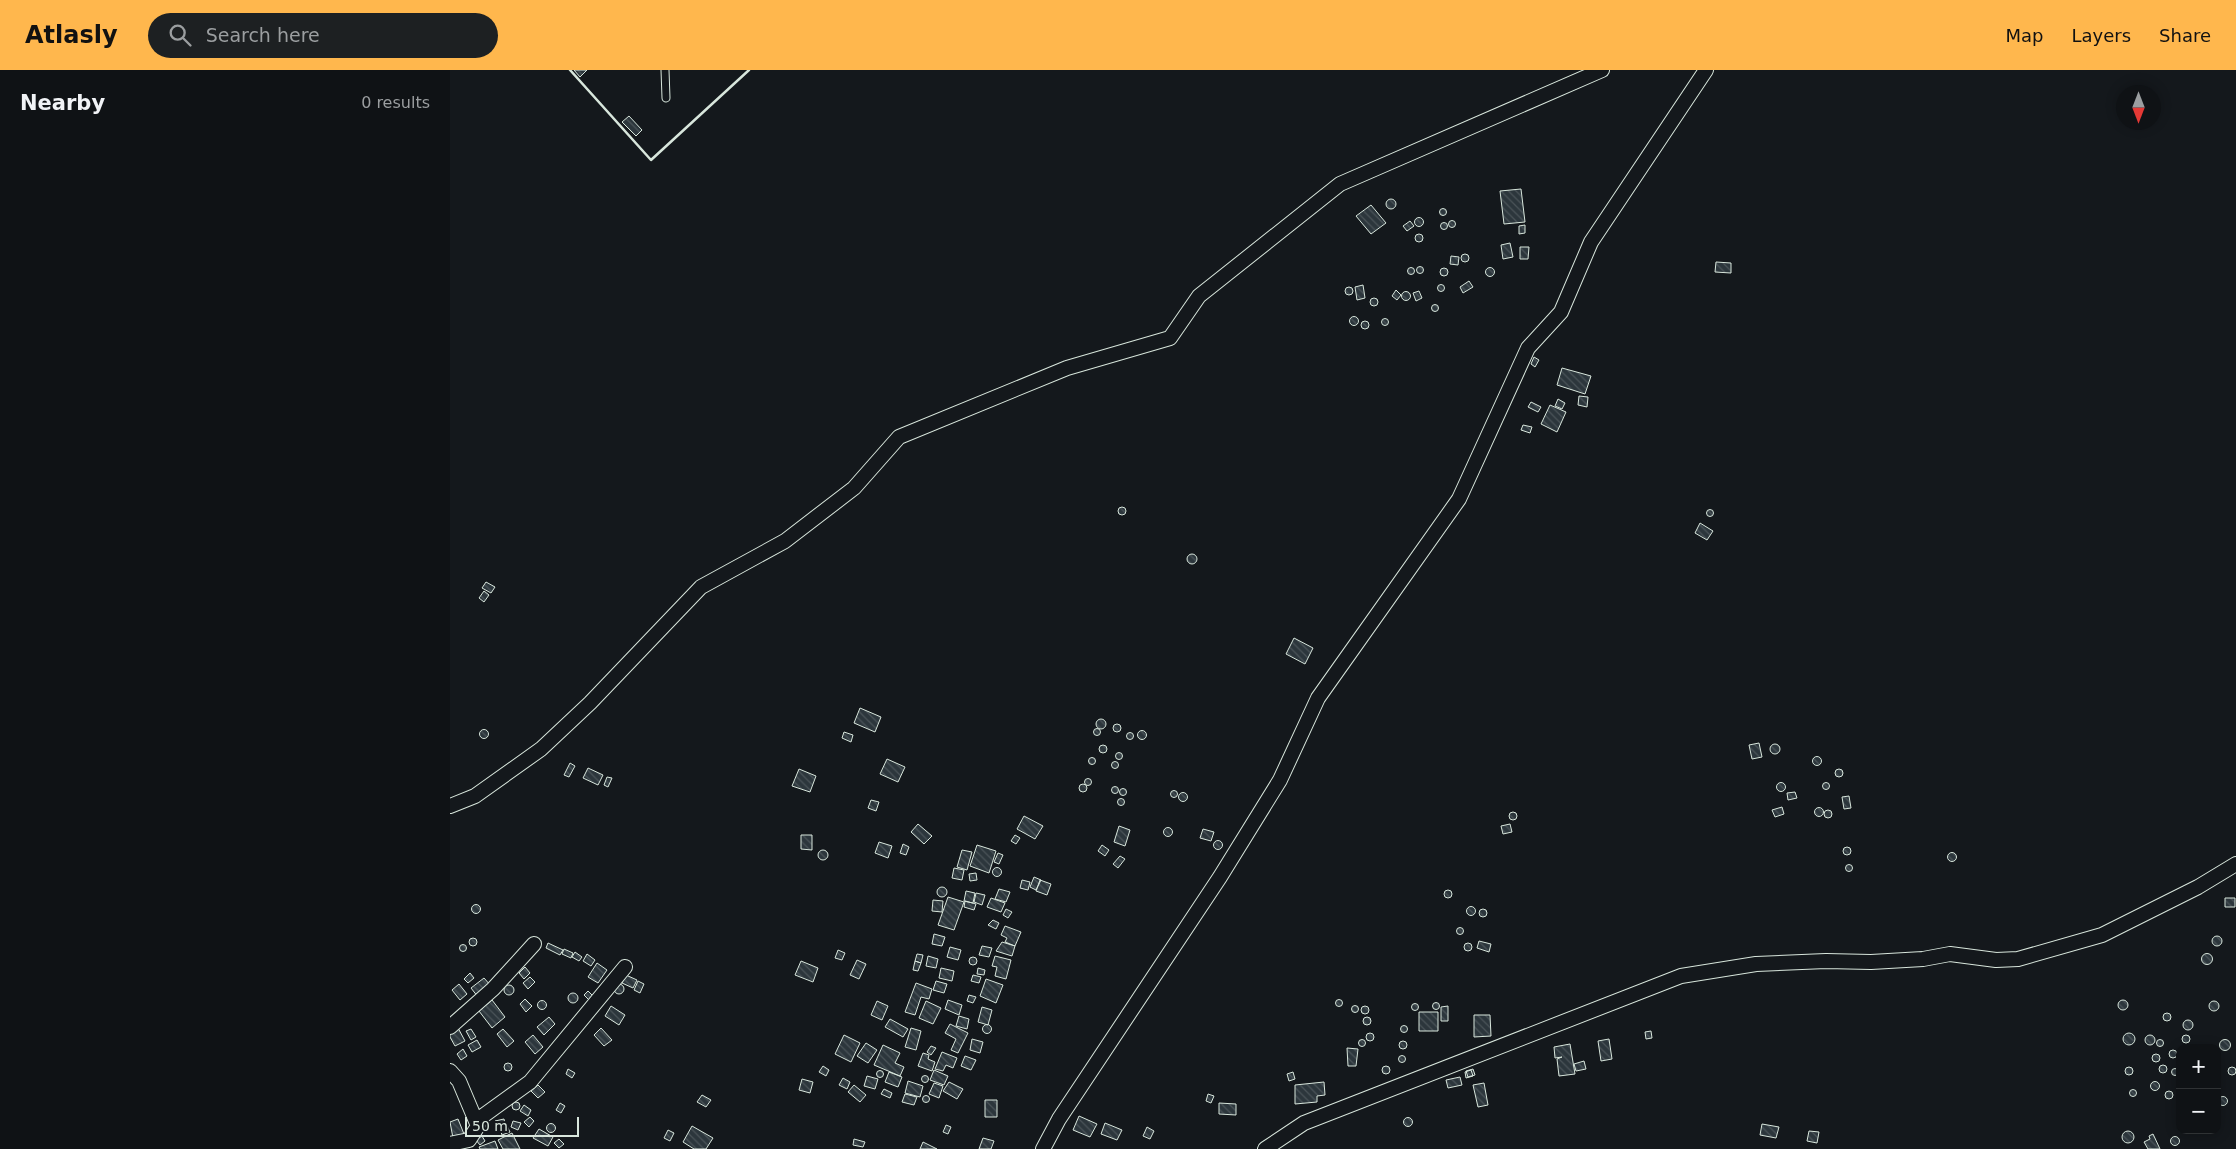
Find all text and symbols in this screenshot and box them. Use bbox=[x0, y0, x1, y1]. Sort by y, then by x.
search box bbox=[148, 13, 498, 58]
text: Atlasly bbox=[25, 21, 118, 49]
icon: search bbox=[166, 21, 194, 49]
text: Search here bbox=[206, 24, 320, 46]
text: Map bbox=[2005, 25, 2043, 46]
text: Layers bbox=[2071, 25, 2131, 46]
text: Share bbox=[2159, 25, 2211, 46]
north arrow bbox=[2116, 85, 2161, 130]
text: Nearby bbox=[20, 91, 105, 115]
text: 0 results bbox=[361, 93, 430, 112]
map controls bbox=[2176, 1044, 2221, 1134]
button: + bbox=[2176, 1044, 2221, 1089]
button: − bbox=[2176, 1089, 2221, 1134]
scale bar bbox=[465, 1114, 579, 1137]
text: 50 m bbox=[472, 1118, 508, 1134]

